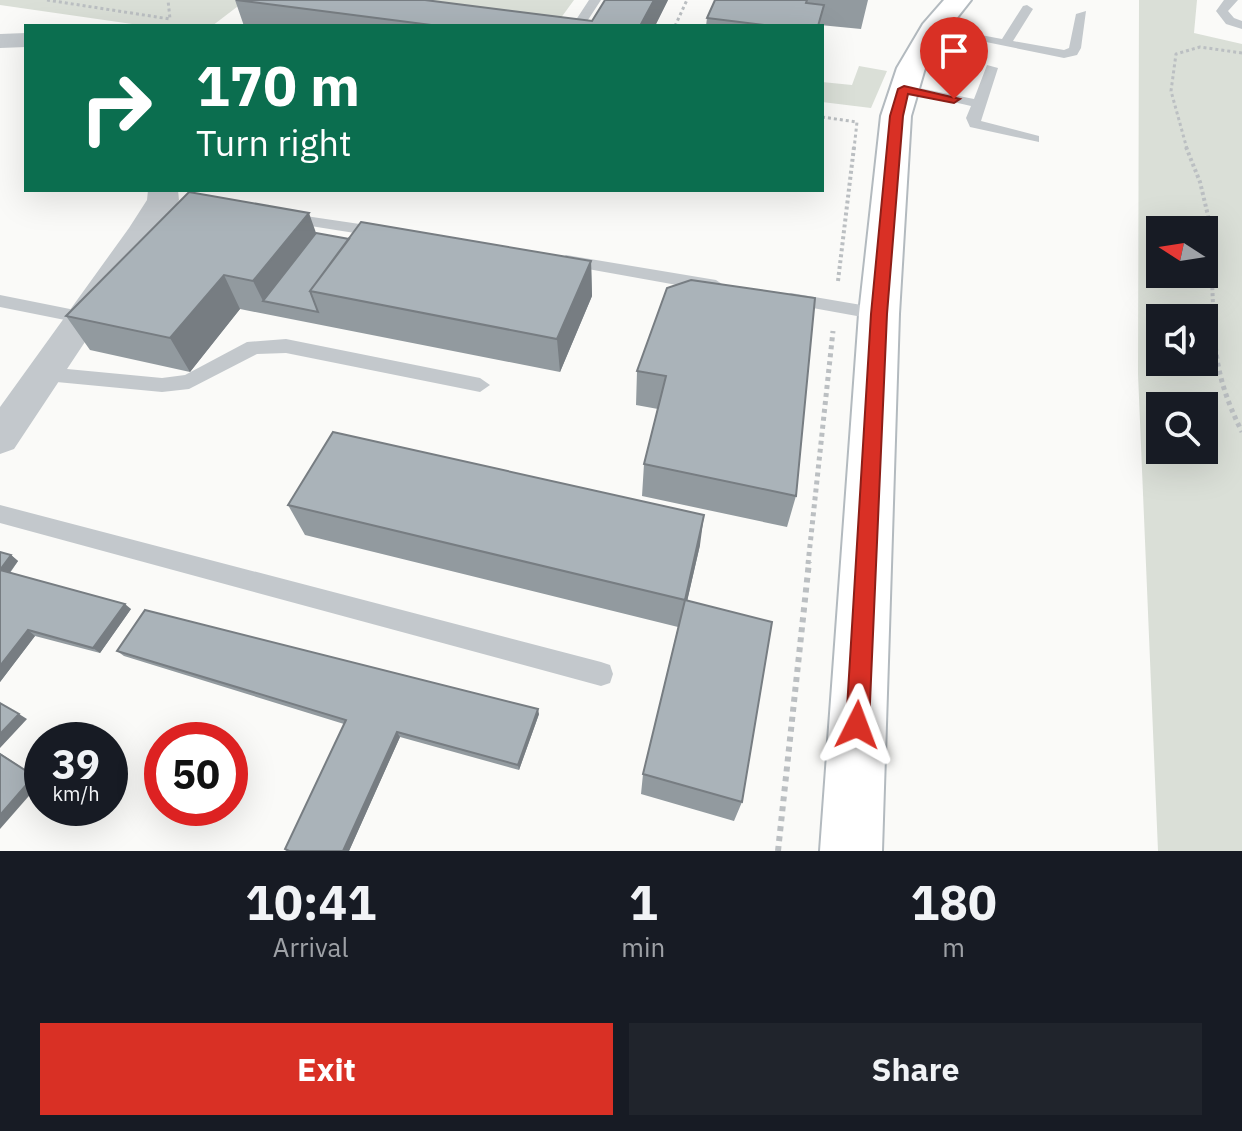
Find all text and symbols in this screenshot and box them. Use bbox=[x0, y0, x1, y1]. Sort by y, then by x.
pin bbox=[920, 17, 988, 99]
icon: arrive bbox=[932, 29, 976, 73]
text: 170 m bbox=[196, 49, 360, 121]
icon: right bbox=[64, 56, 168, 160]
text: Turn right bbox=[196, 119, 352, 166]
north arrow bbox=[1146, 216, 1218, 288]
map controls bbox=[1146, 216, 1218, 464]
button: sound bbox=[1146, 304, 1218, 376]
button: search bbox=[1146, 392, 1218, 464]
position arrow bbox=[815, 683, 899, 767]
speed limit sign: 50 bbox=[144, 722, 248, 826]
text: 39 bbox=[52, 738, 100, 790]
text: km/h bbox=[52, 780, 100, 807]
text: 10:41 bbox=[245, 871, 376, 933]
text: 1 bbox=[629, 871, 658, 933]
text: 180 bbox=[910, 871, 997, 933]
text: Arrival bbox=[273, 930, 349, 964]
text: min bbox=[621, 930, 665, 964]
text: m bbox=[942, 930, 965, 964]
button: Exit bbox=[40, 1023, 613, 1115]
button: Share bbox=[629, 1023, 1202, 1115]

